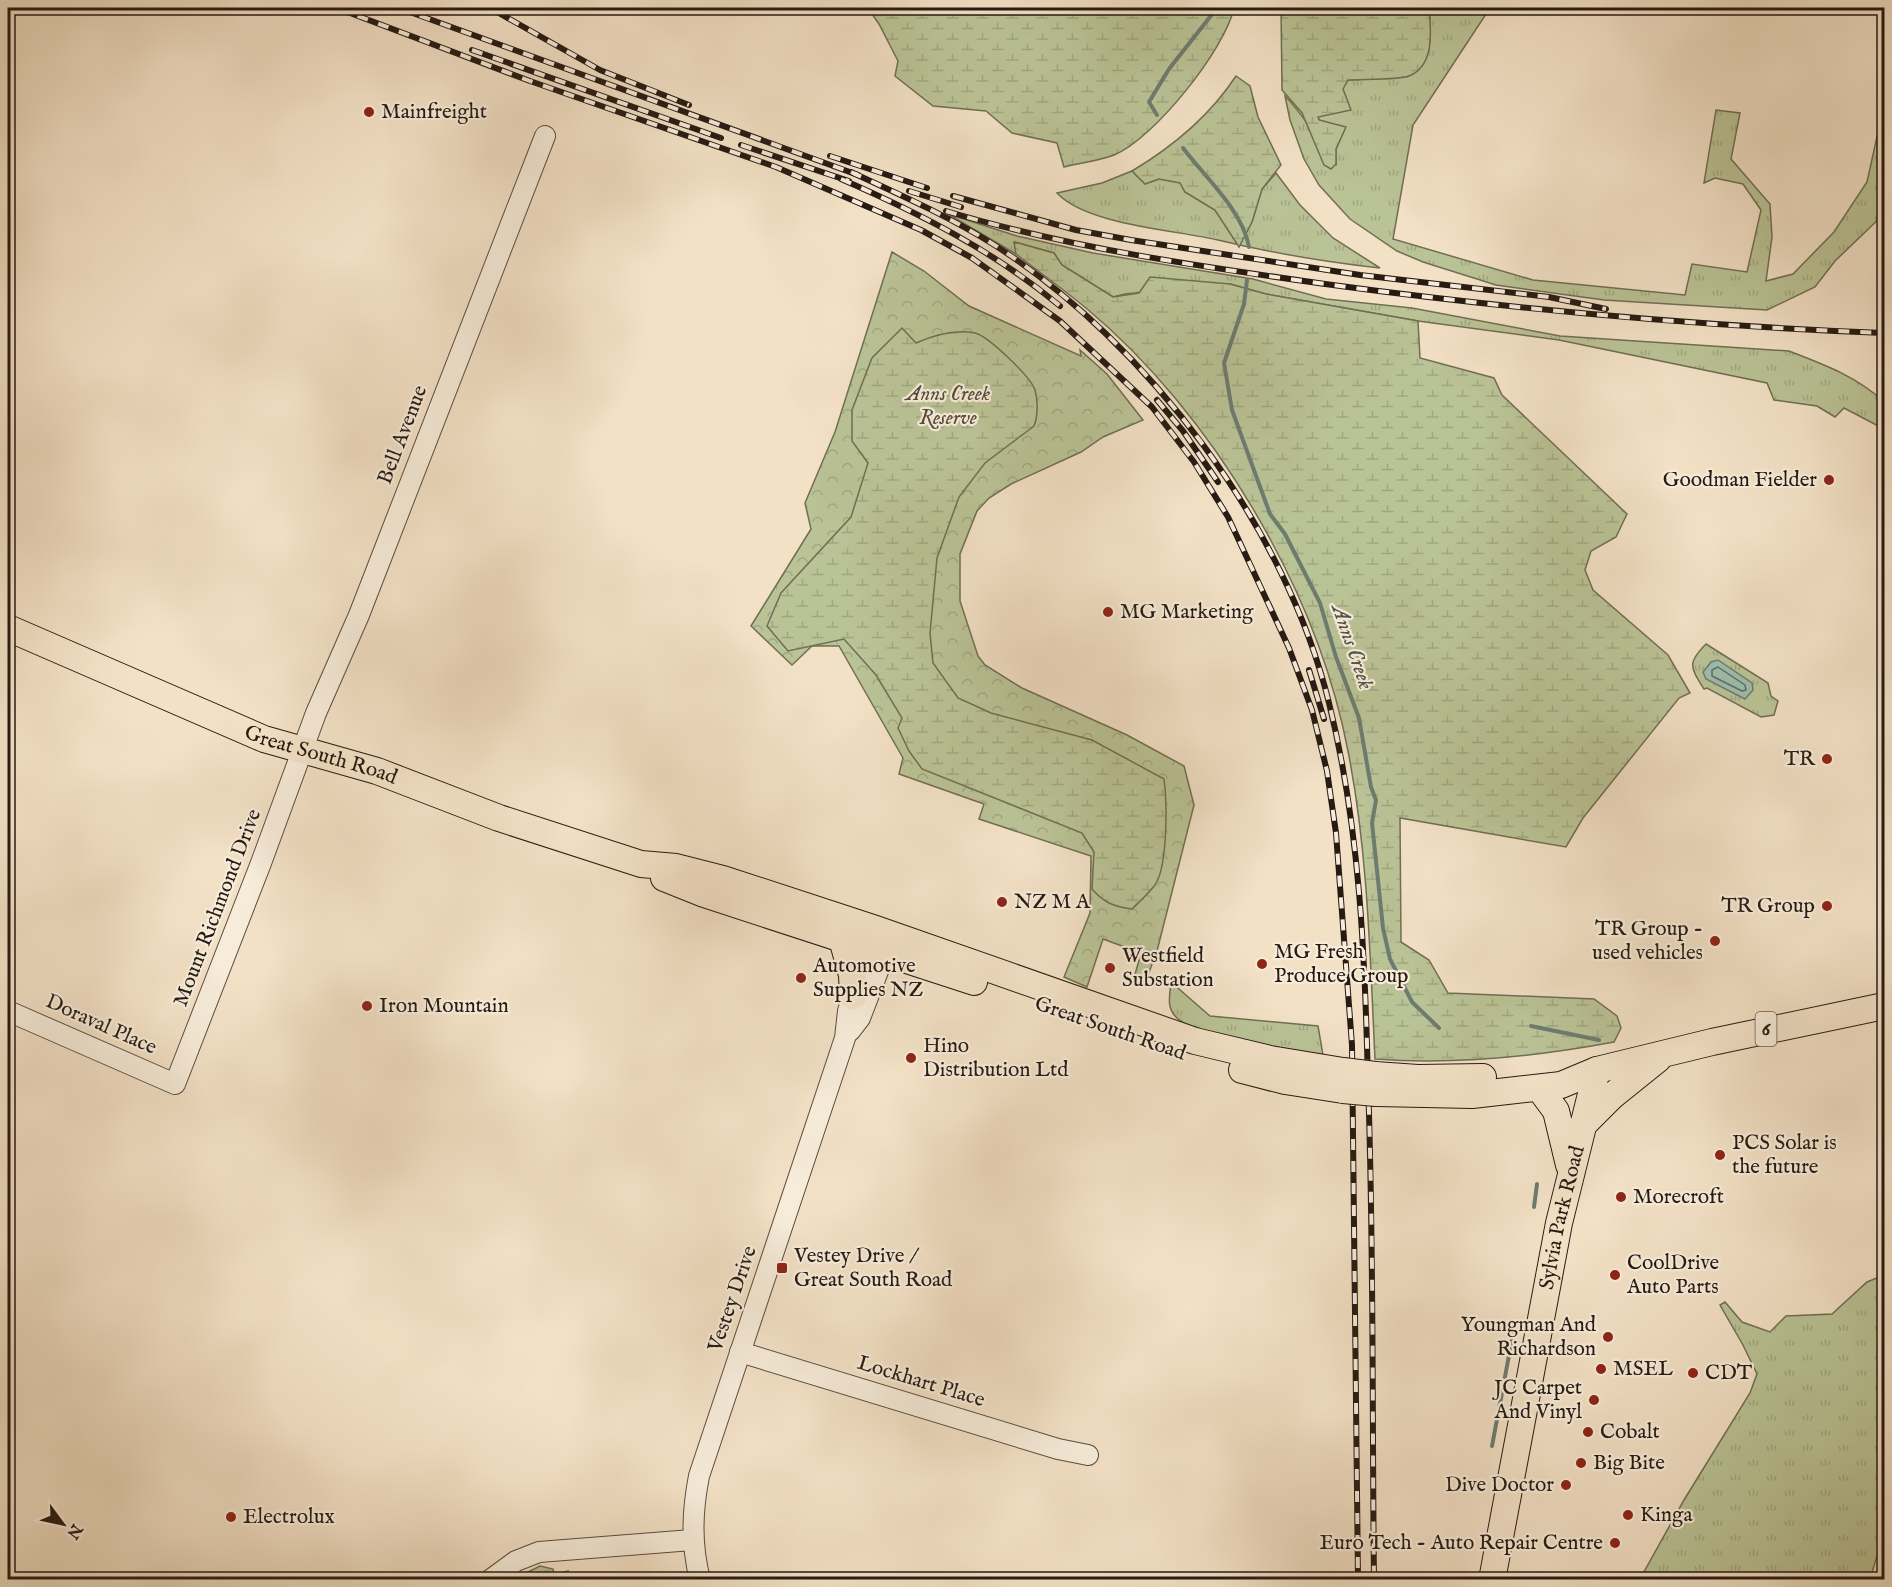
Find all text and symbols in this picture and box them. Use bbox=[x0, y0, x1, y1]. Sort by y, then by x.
place label: Mainfreight bbox=[381, 99, 487, 126]
marker: Mainfreight bbox=[362, 105, 376, 119]
street label: Bell Avenue bbox=[372, 381, 434, 488]
park label: Anns Creek Reserve bbox=[904, 381, 991, 432]
place label: Goodman Fielder bbox=[1663, 467, 1817, 494]
marker: Goodman Fielder bbox=[1822, 473, 1836, 487]
place label: MG Marketing bbox=[1120, 599, 1254, 626]
water label: Anns Creek bbox=[1324, 599, 1380, 693]
marker: MG Marketing bbox=[1101, 605, 1115, 619]
street label: Great South Road bbox=[240, 719, 402, 791]
place label: TR bbox=[1784, 746, 1816, 773]
marker: TR bbox=[1820, 752, 1834, 766]
street label: Mount Richmond Drive bbox=[168, 805, 268, 1011]
place label: NZ M A bbox=[1014, 889, 1091, 916]
place label: TR Group bbox=[1721, 893, 1815, 920]
marker: NZ M A bbox=[995, 895, 1009, 909]
marker: TR Group bbox=[1820, 899, 1834, 913]
place label: TR Group - used vehicles bbox=[1592, 916, 1703, 967]
marker: TR Group - used vehicles bbox=[1708, 934, 1722, 948]
place label: MG Fresh Produce Group bbox=[1274, 939, 1408, 990]
place label: Westfield Substation bbox=[1122, 943, 1214, 994]
place label: Automotive Supplies NZ bbox=[812, 953, 923, 1004]
marker: MG Fresh Produce Group bbox=[1255, 957, 1269, 971]
marker: Westfield Substation bbox=[1103, 961, 1117, 975]
marker: Automotive Supplies NZ bbox=[794, 971, 808, 985]
street label: Doraval Place bbox=[41, 988, 161, 1062]
street label: Great South Road bbox=[1031, 990, 1190, 1068]
place label: Iron Mountain bbox=[379, 993, 509, 1020]
marker: Iron Mountain bbox=[360, 999, 374, 1013]
road number: 6 bbox=[1756, 1012, 1776, 1046]
place label: Hino Distribution Ltd bbox=[923, 1033, 1069, 1084]
marker: Hino Distribution Ltd bbox=[904, 1051, 918, 1065]
place label: PCS Solar is the future bbox=[1732, 1130, 1837, 1181]
street label: Sylvia Park Road bbox=[1533, 1142, 1591, 1292]
marker: PCS Solar is the future bbox=[1713, 1148, 1727, 1162]
place label: Morecroft bbox=[1633, 1184, 1724, 1211]
marker: Morecroft bbox=[1614, 1190, 1628, 1204]
street label: Vestey Drive bbox=[702, 1242, 764, 1357]
place label: Vestey Drive / Great South Road bbox=[793, 1243, 953, 1294]
place label: CoolDrive Auto Parts bbox=[1626, 1250, 1720, 1301]
marker: Vestey Drive / Great South Road bbox=[775, 1261, 789, 1275]
marker: CoolDrive Auto Parts bbox=[1608, 1268, 1622, 1282]
place label: Youngman And Richardson bbox=[1461, 1312, 1597, 1363]
marker: Youngman And Richardson bbox=[1601, 1330, 1615, 1344]
street label: Lockhart Place bbox=[854, 1350, 988, 1414]
place label: MSEL bbox=[1613, 1356, 1673, 1383]
place label: CDT bbox=[1705, 1360, 1753, 1387]
marker: MSEL bbox=[1594, 1362, 1608, 1376]
marker: CDT bbox=[1686, 1366, 1700, 1380]
place label: JC Carpet And Vinyl bbox=[1492, 1375, 1582, 1426]
marker: JC Carpet And Vinyl bbox=[1587, 1393, 1601, 1407]
place label: Cobalt bbox=[1600, 1419, 1660, 1446]
marker: Cobalt bbox=[1581, 1425, 1595, 1439]
place label: Big Bite bbox=[1593, 1450, 1665, 1477]
marker: Big Bite bbox=[1574, 1456, 1588, 1470]
place label: Dive Doctor bbox=[1445, 1472, 1554, 1499]
marker: Dive Doctor bbox=[1559, 1478, 1573, 1492]
north arrow bbox=[33, 1494, 93, 1554]
place label: Kinga bbox=[1640, 1502, 1693, 1529]
place label: Electrolux bbox=[243, 1504, 335, 1531]
marker: Kinga bbox=[1621, 1508, 1635, 1522]
marker: Electrolux bbox=[224, 1510, 238, 1524]
text: N bbox=[62, 1519, 87, 1542]
place label: Euro Tech - Auto Repair Centre bbox=[1319, 1530, 1603, 1557]
marker: Euro Tech - Auto Repair Centre bbox=[1608, 1536, 1622, 1550]

